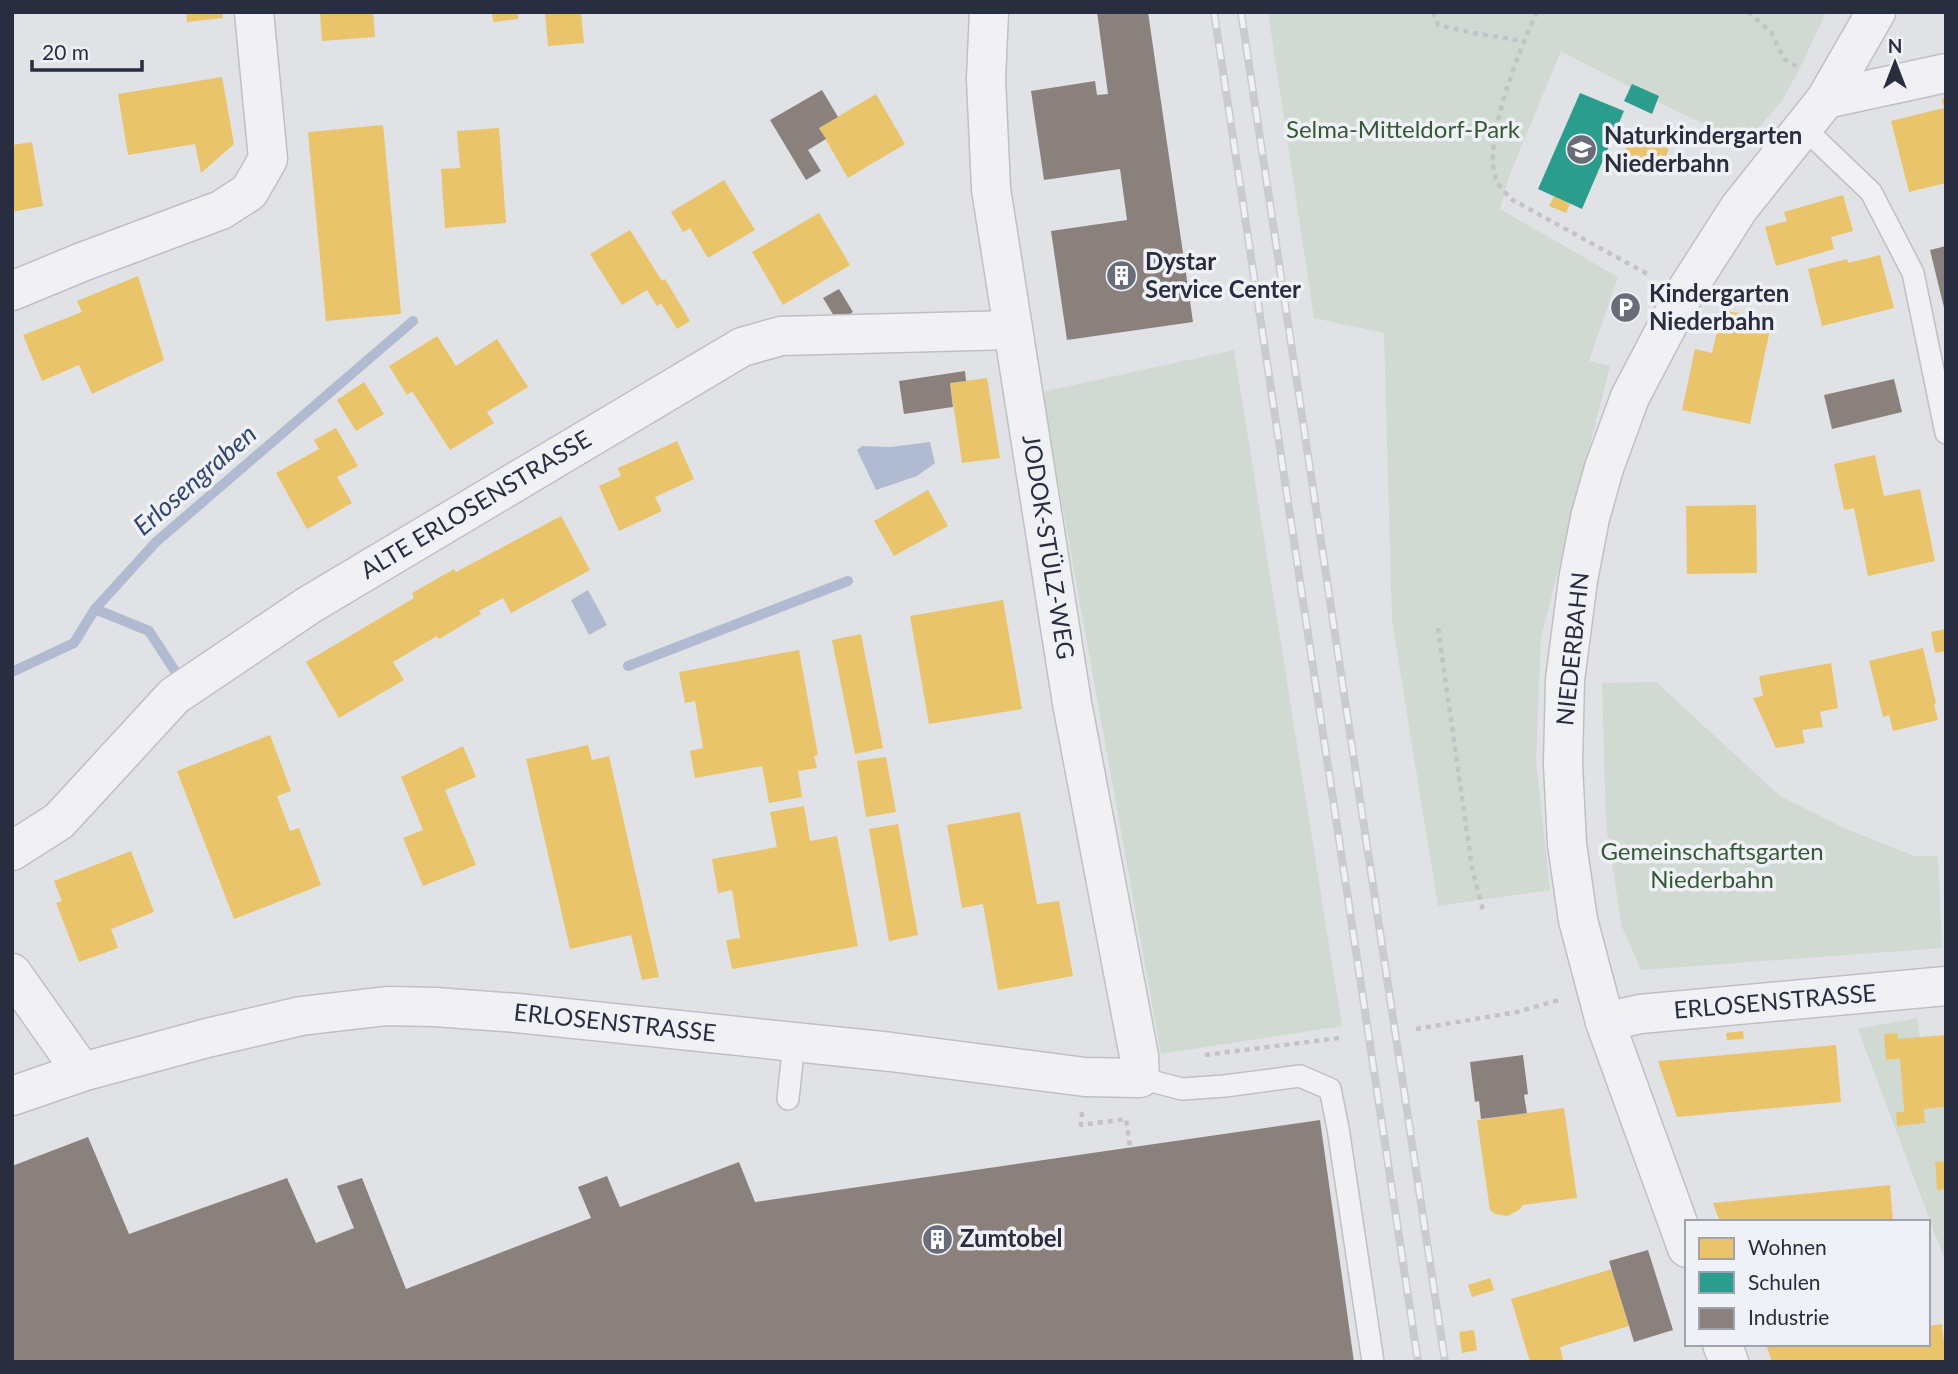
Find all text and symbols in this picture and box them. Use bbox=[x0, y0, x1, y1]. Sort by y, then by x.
scale bar bbox=[32, 28, 142, 72]
north arrow bbox=[1860, 28, 1930, 98]
text: N bbox=[1888, 34, 1902, 57]
text: 20 m bbox=[42, 39, 89, 64]
park label: Selma-Mitteldorf-Park bbox=[1286, 114, 1521, 143]
place label: Naturkindergarten Niederbahn bbox=[1604, 120, 1802, 177]
school or university icon: Naturkindergarten Niederbahn bbox=[1564, 133, 1598, 167]
place label: Dystar Service Center bbox=[1145, 246, 1301, 303]
building icon: Dystar Service Center bbox=[1105, 259, 1139, 293]
place label: Kindergarten Niederbahn bbox=[1649, 278, 1789, 335]
parking icon: Kindergarten Niederbahn bbox=[1609, 291, 1643, 325]
water label: Erlosengraben bbox=[126, 417, 262, 541]
street label: ALTE ERLOSENSTRASSE bbox=[355, 423, 596, 584]
street label: JODOK-STÜLZ-WEG bbox=[1017, 432, 1082, 661]
street label: NIEDERBAHN bbox=[1549, 571, 1594, 727]
park label: Gemeinschaftsgarten Niederbahn bbox=[1600, 836, 1824, 893]
street label: ERLOSENSTRASSE bbox=[1672, 977, 1877, 1024]
street label: ERLOSENSTRASSE bbox=[513, 996, 718, 1047]
legend bbox=[1685, 1220, 1930, 1346]
building icon: Zumtobel bbox=[920, 1222, 954, 1256]
place label: Zumtobel bbox=[960, 1223, 1063, 1252]
text: Wohnen bbox=[1748, 1234, 1827, 1259]
text: Schulen bbox=[1748, 1269, 1821, 1294]
text: Industrie bbox=[1748, 1304, 1829, 1329]

